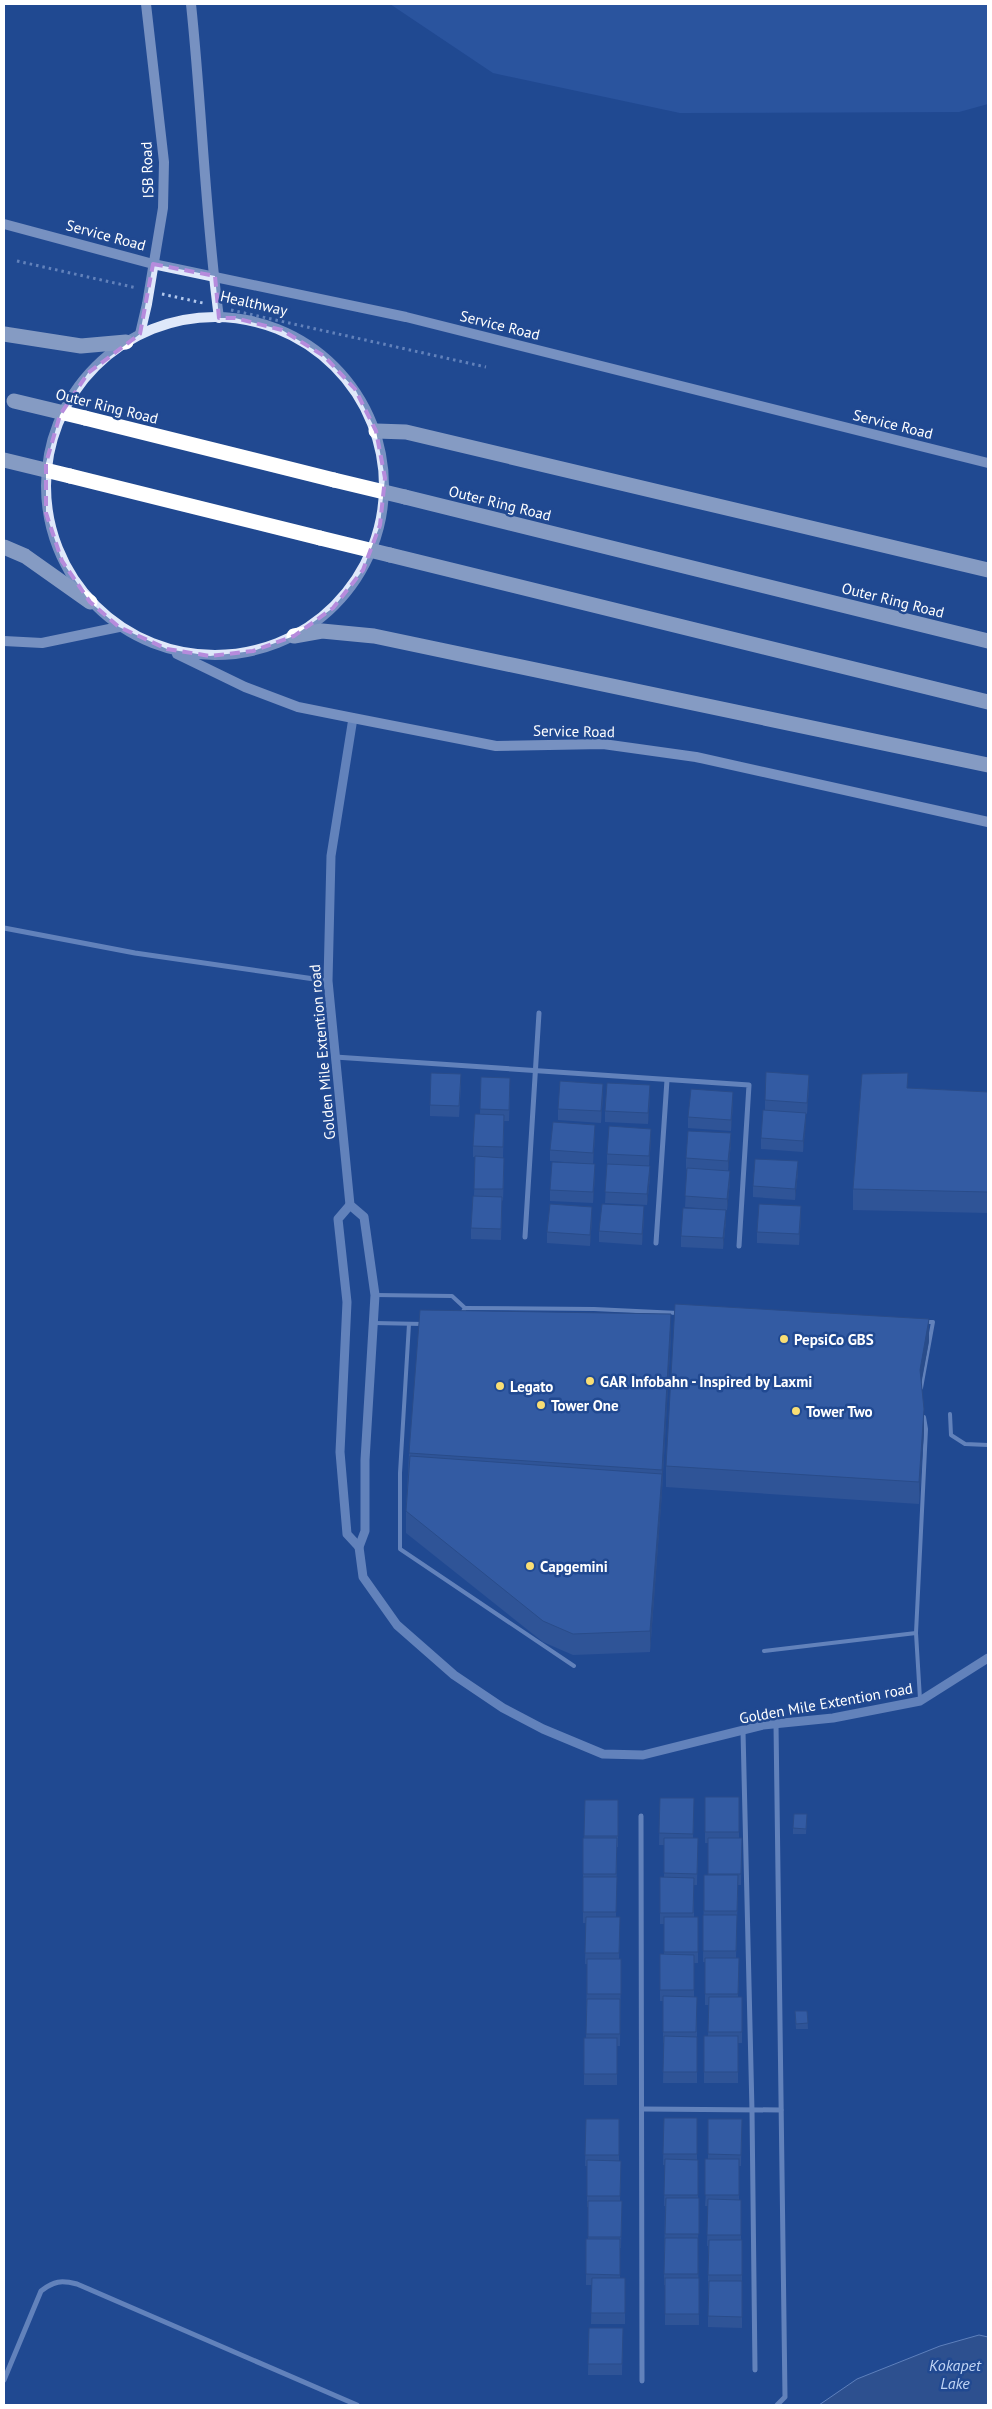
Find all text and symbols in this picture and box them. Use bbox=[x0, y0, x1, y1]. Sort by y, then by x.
street label: ISB Road bbox=[137, 141, 157, 199]
street label: Service Road bbox=[64, 215, 148, 255]
street label: Healthway bbox=[219, 286, 289, 320]
street label: Service Road bbox=[458, 306, 542, 344]
street label: Outer Ring Road bbox=[54, 384, 160, 428]
street label: Service Road bbox=[851, 405, 935, 443]
street label: Outer Ring Road bbox=[447, 481, 553, 525]
street label: Outer Ring Road bbox=[840, 578, 946, 622]
street label: Service Road bbox=[533, 721, 615, 741]
street label: Golden Mile Extention road bbox=[305, 964, 339, 1140]
place label: PepsiCo GBS bbox=[794, 1330, 874, 1349]
marker: PepsiCo GBS bbox=[778, 1333, 790, 1345]
place label: GAR Infobahn - Inspired by Laxmi bbox=[600, 1372, 812, 1391]
marker: GAR Infobahn - Inspired by Laxmi bbox=[584, 1375, 596, 1387]
place label: Legato bbox=[510, 1377, 553, 1396]
marker: Legato bbox=[494, 1380, 506, 1392]
place label: Tower One bbox=[551, 1396, 619, 1415]
marker: Tower One bbox=[535, 1399, 547, 1411]
place label: Tower Two bbox=[806, 1402, 873, 1421]
marker: Tower Two bbox=[790, 1405, 802, 1417]
place label: Capgemini bbox=[540, 1557, 608, 1576]
marker: Capgemini bbox=[524, 1560, 536, 1572]
street label: Golden Mile Extention road bbox=[738, 1678, 914, 1728]
water label: Kokapet Lake bbox=[929, 2355, 982, 2393]

